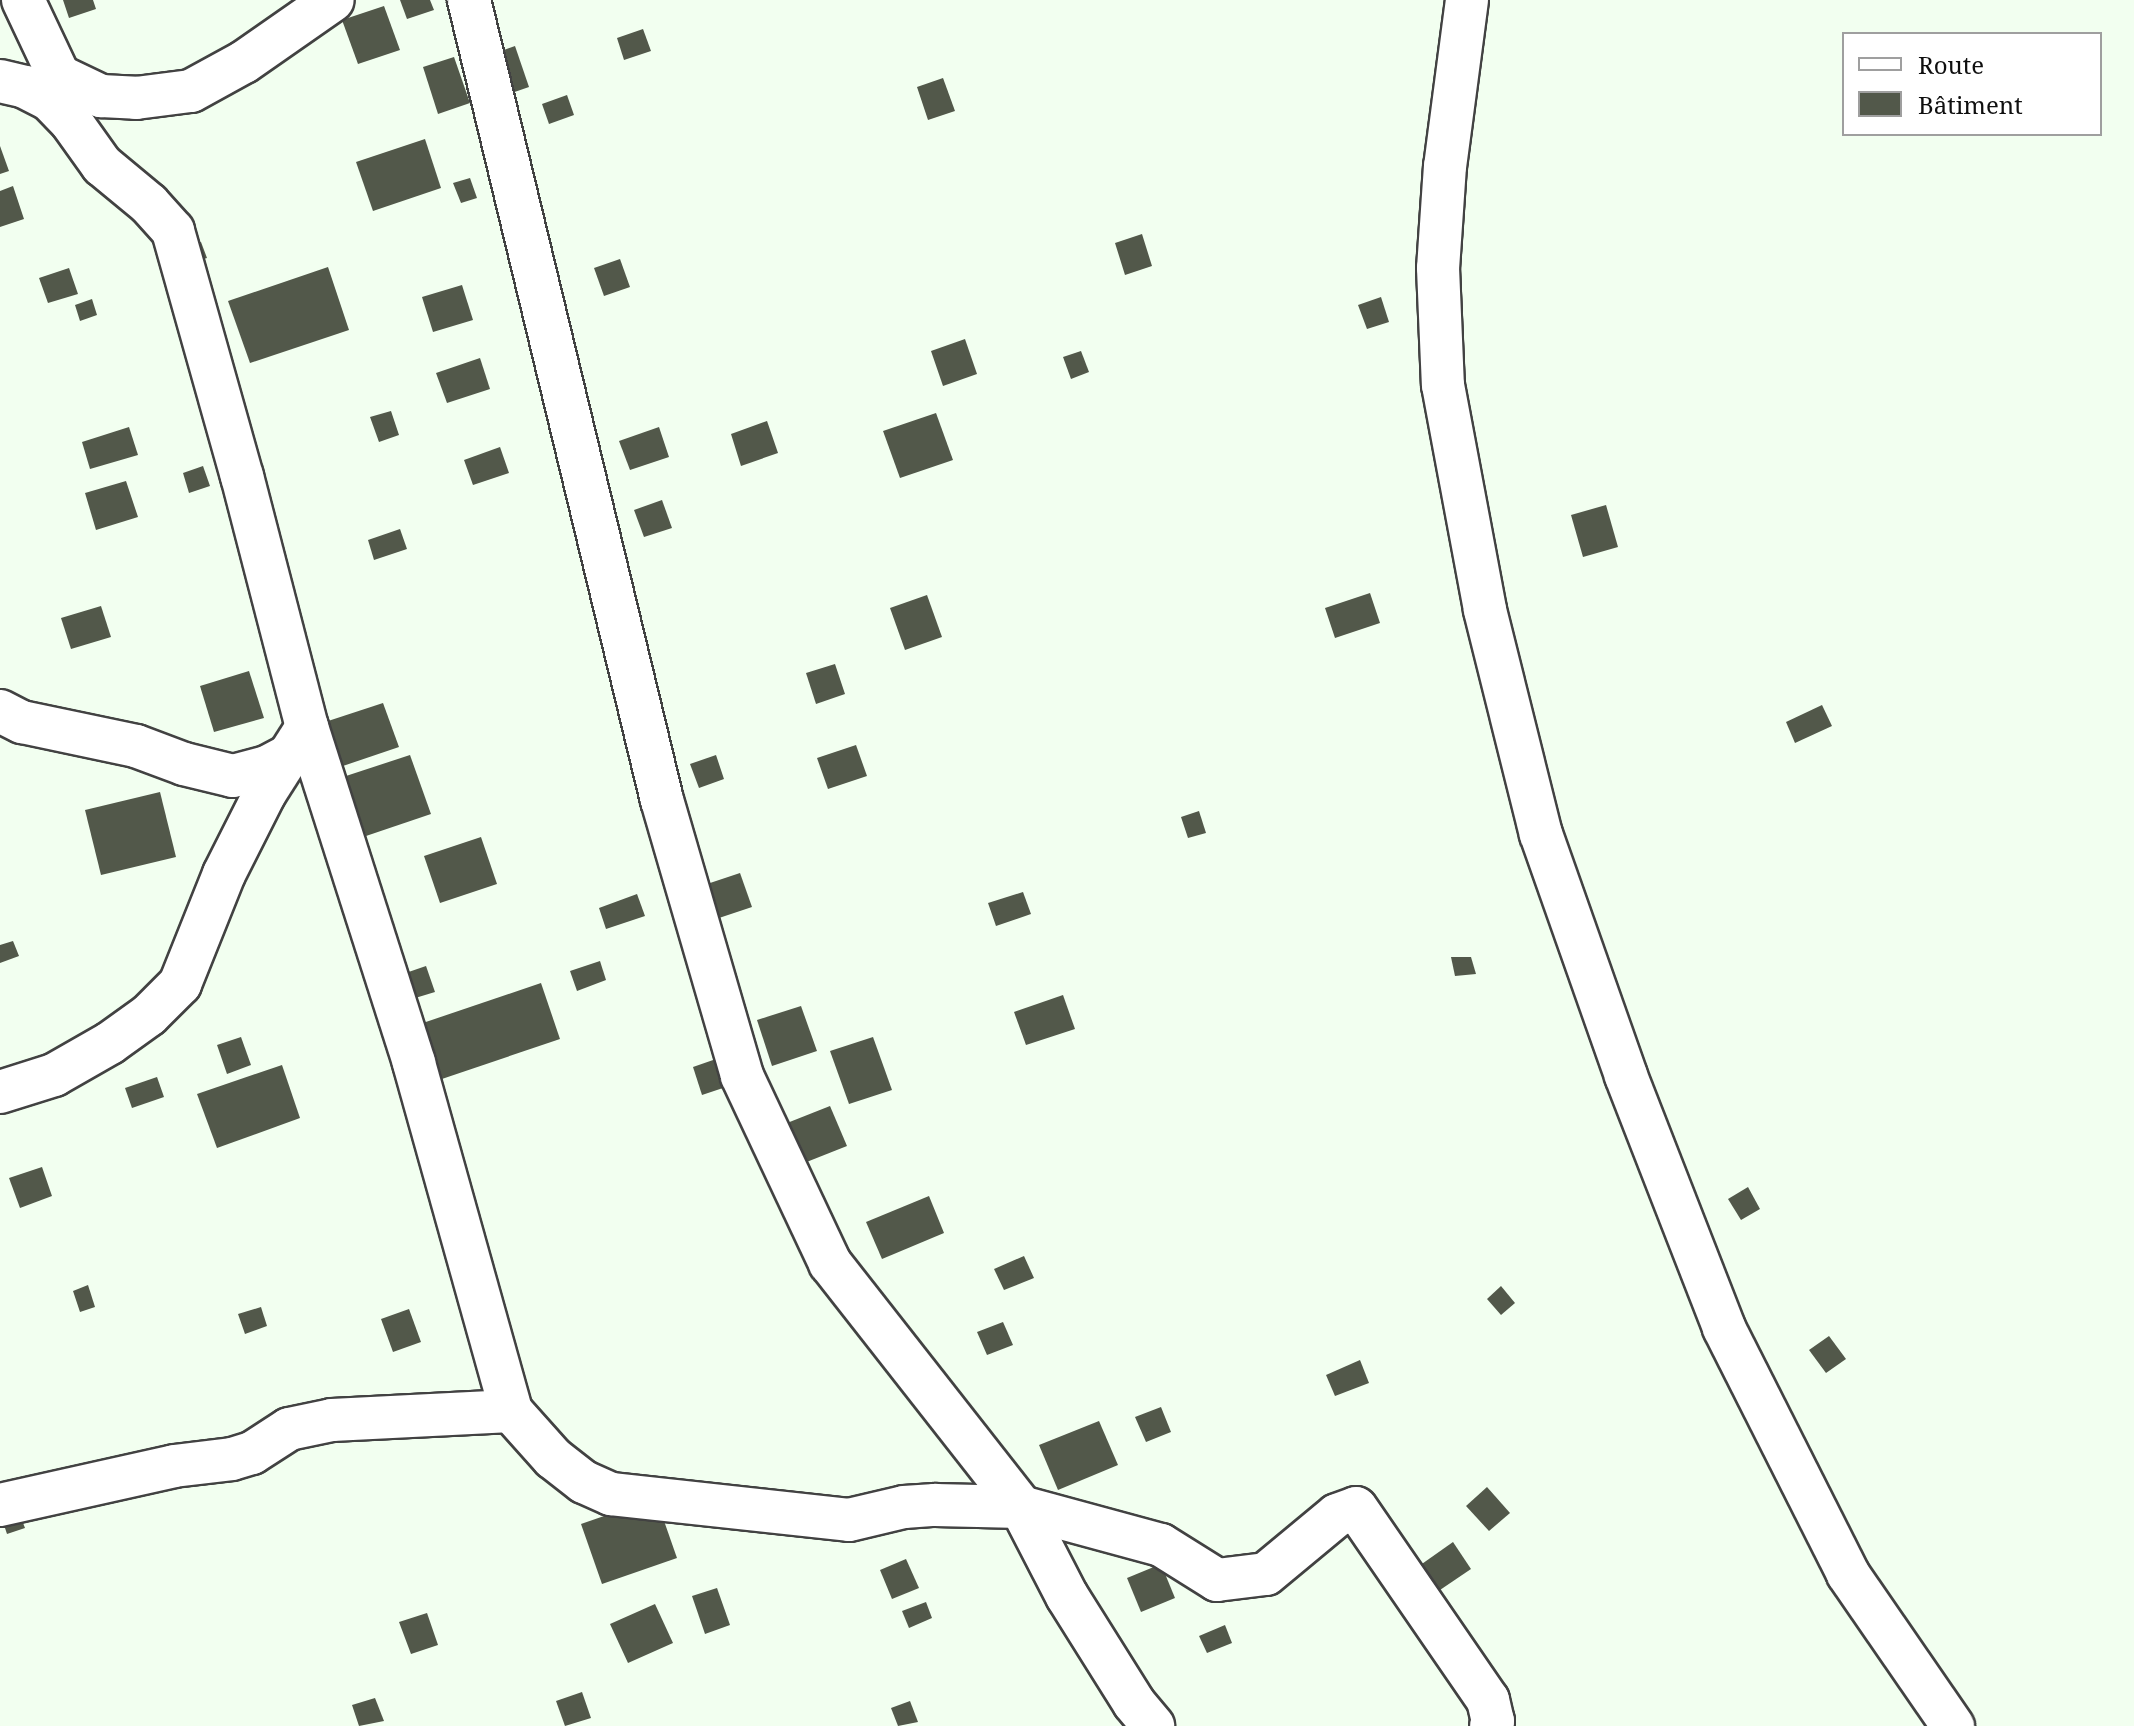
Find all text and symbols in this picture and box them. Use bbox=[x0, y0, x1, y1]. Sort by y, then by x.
legend bbox=[1842, 32, 2102, 136]
text: Route bbox=[1918, 48, 1984, 81]
text: Bâtiment bbox=[1918, 88, 2023, 121]

